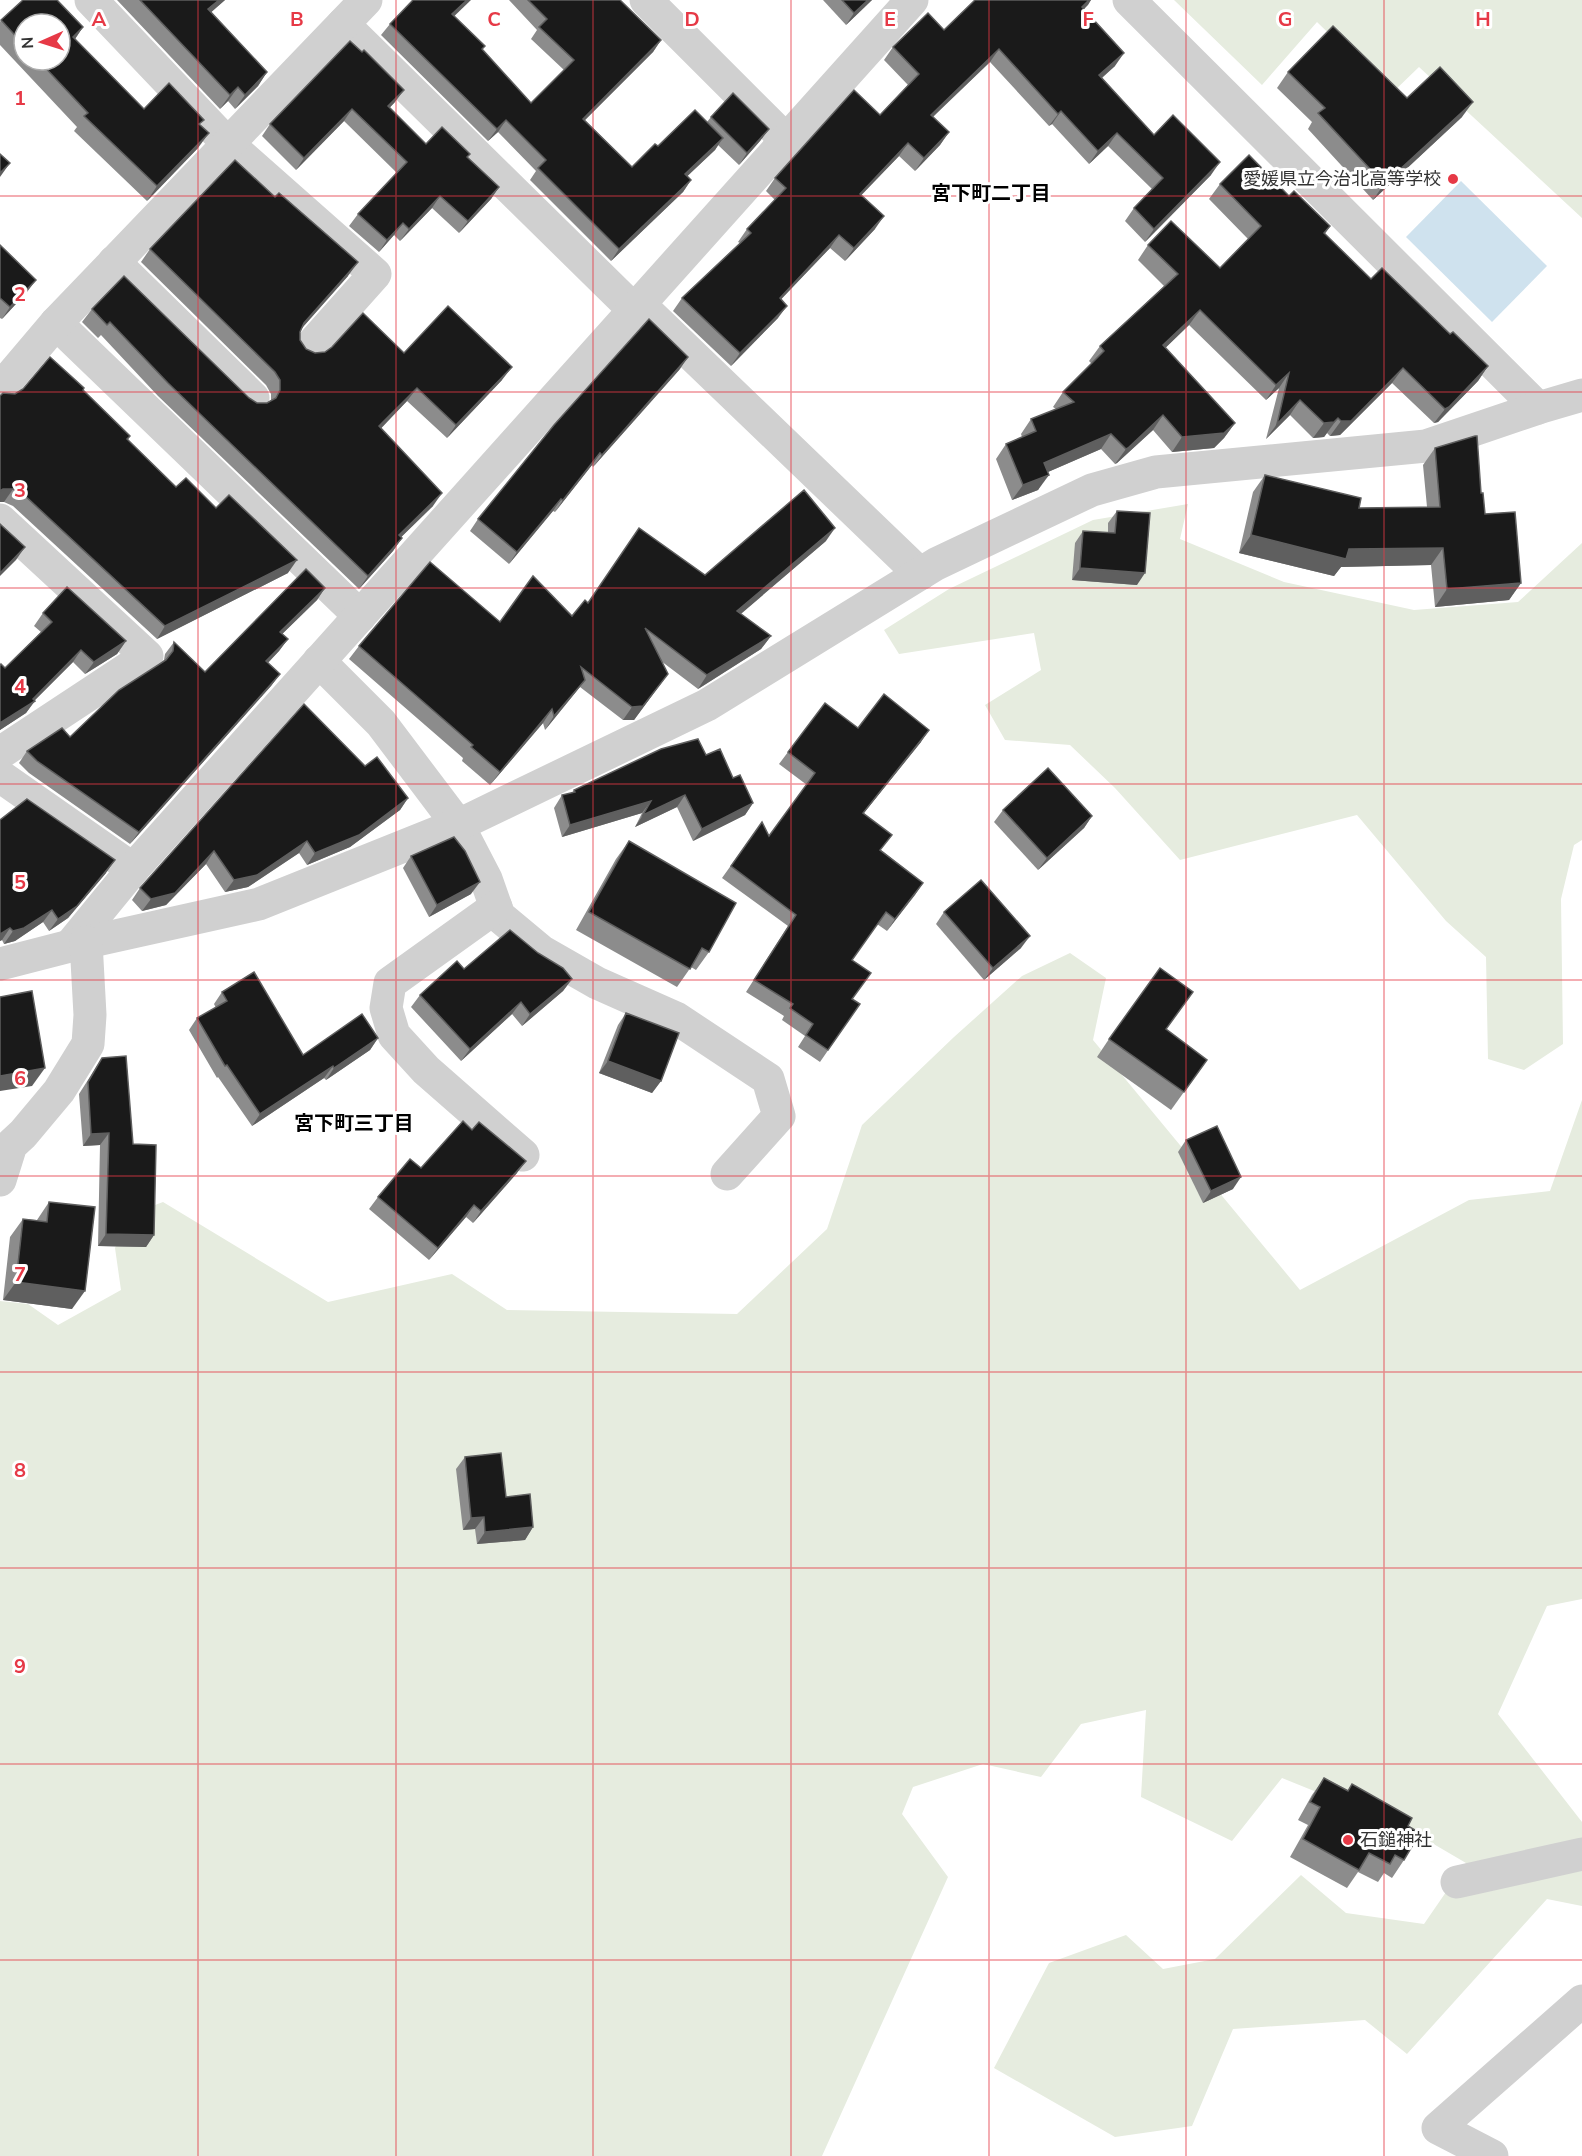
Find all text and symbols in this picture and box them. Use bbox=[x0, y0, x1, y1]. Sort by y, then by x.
text: A bbox=[92, 6, 107, 33]
text: B bbox=[290, 6, 304, 33]
text: C bbox=[487, 6, 501, 33]
text: D bbox=[684, 6, 700, 33]
text: E bbox=[884, 6, 896, 33]
text: F bbox=[1082, 6, 1094, 33]
text: G bbox=[1278, 6, 1292, 33]
text: H bbox=[1475, 6, 1491, 33]
north arrow bbox=[12, 12, 72, 72]
text: N bbox=[17, 36, 39, 49]
text: 1 bbox=[14, 85, 26, 112]
place label: 愛媛県立今治北高等学校 bbox=[1243, 167, 1441, 191]
marker: 愛媛県立今治北高等学校 bbox=[1446, 172, 1460, 186]
district label: 宮下町二丁目 bbox=[931, 180, 1051, 207]
text: 2 bbox=[14, 281, 26, 308]
text: 3 bbox=[14, 477, 26, 504]
text: 4 bbox=[14, 673, 26, 700]
text: 5 bbox=[14, 869, 26, 896]
text: 6 bbox=[14, 1065, 26, 1092]
district label: 宮下町三丁目 bbox=[294, 1110, 414, 1137]
text: 7 bbox=[14, 1261, 26, 1288]
text: 8 bbox=[14, 1457, 26, 1484]
text: 9 bbox=[14, 1653, 26, 1680]
place label: 石鎚神社 bbox=[1360, 1828, 1432, 1852]
marker: 石鎚神社 bbox=[1341, 1833, 1355, 1847]

